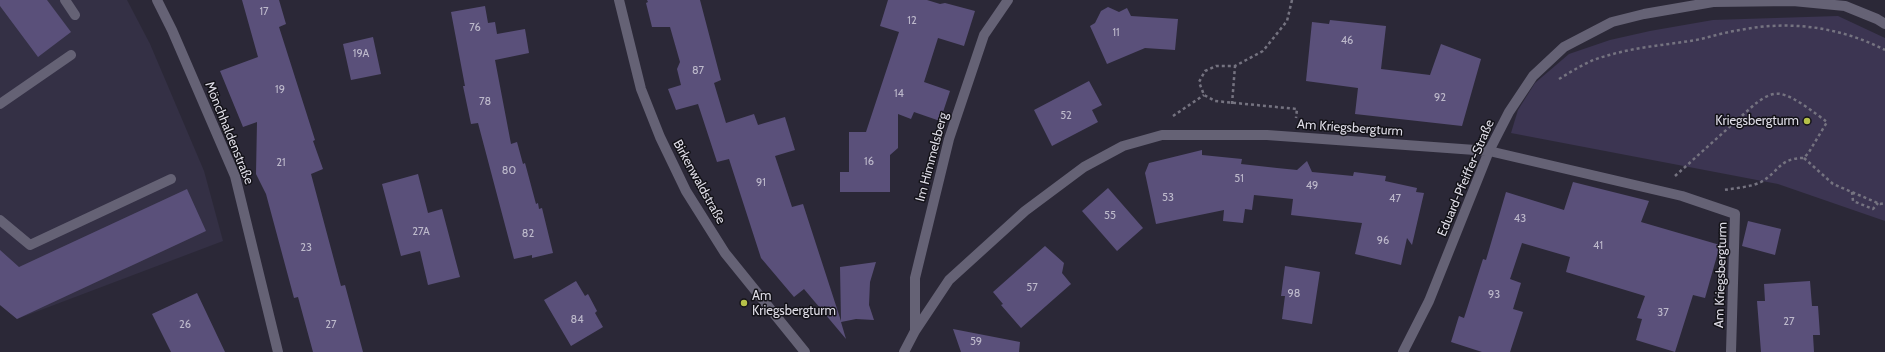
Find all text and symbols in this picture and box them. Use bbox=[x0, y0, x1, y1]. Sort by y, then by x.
house number: 17 bbox=[259, 5, 269, 19]
house number: 12 bbox=[907, 14, 917, 28]
house number: 76 bbox=[469, 21, 481, 35]
house number: 11 bbox=[1112, 26, 1120, 40]
house number: 46 bbox=[1341, 34, 1353, 48]
house number: 19A bbox=[353, 47, 369, 61]
house number: 87 bbox=[692, 64, 704, 78]
street label: Mönchhaldenstraße bbox=[201, 79, 257, 187]
house number: 19 bbox=[275, 83, 285, 97]
house number: 14 bbox=[894, 87, 904, 101]
house number: 92 bbox=[1434, 91, 1446, 105]
house number: 78 bbox=[479, 95, 491, 109]
house number: 52 bbox=[1060, 109, 1072, 123]
street label: Im Himmelsberg bbox=[913, 111, 951, 203]
place label: Kriegsbergturm bbox=[1715, 113, 1799, 129]
marker: Kriegsbergturm bbox=[1802, 116, 1812, 126]
street label: Am Kriegsbergturm bbox=[1297, 117, 1403, 139]
street label: Eduard-Pfeiffer-Straße bbox=[1434, 117, 1498, 239]
street label: Birkenwaldstraße bbox=[669, 137, 729, 227]
house number: 16 bbox=[864, 155, 874, 169]
house number: 21 bbox=[276, 156, 286, 170]
house number: 80 bbox=[502, 164, 516, 178]
house number: 51 bbox=[1234, 172, 1244, 186]
house number: 91 bbox=[756, 176, 766, 190]
house number: 49 bbox=[1306, 179, 1318, 193]
house number: 53 bbox=[1162, 191, 1174, 205]
house number: 47 bbox=[1389, 192, 1401, 206]
house number: 55 bbox=[1104, 209, 1116, 223]
house number: 43 bbox=[1514, 212, 1526, 226]
street label: Am Kriegsbergturm bbox=[1711, 222, 1731, 328]
house number: 27A bbox=[412, 225, 430, 239]
house number: 82 bbox=[522, 227, 534, 241]
house number: 96 bbox=[1377, 234, 1389, 248]
house number: 41 bbox=[1593, 239, 1603, 253]
house number: 23 bbox=[300, 241, 312, 255]
house number: 57 bbox=[1026, 281, 1038, 295]
house number: 98 bbox=[1288, 287, 1300, 301]
place label: Am Kriegsbergturm bbox=[752, 288, 836, 319]
house number: 93 bbox=[1488, 288, 1500, 302]
marker: Am Kriegsbergturm bbox=[739, 298, 749, 308]
house number: 37 bbox=[1657, 306, 1669, 320]
house number: 84 bbox=[570, 313, 584, 327]
house number: 27 bbox=[1783, 315, 1795, 329]
house number: 26 bbox=[179, 318, 191, 332]
house number: 27 bbox=[325, 318, 337, 332]
house number: 59 bbox=[970, 335, 982, 349]

